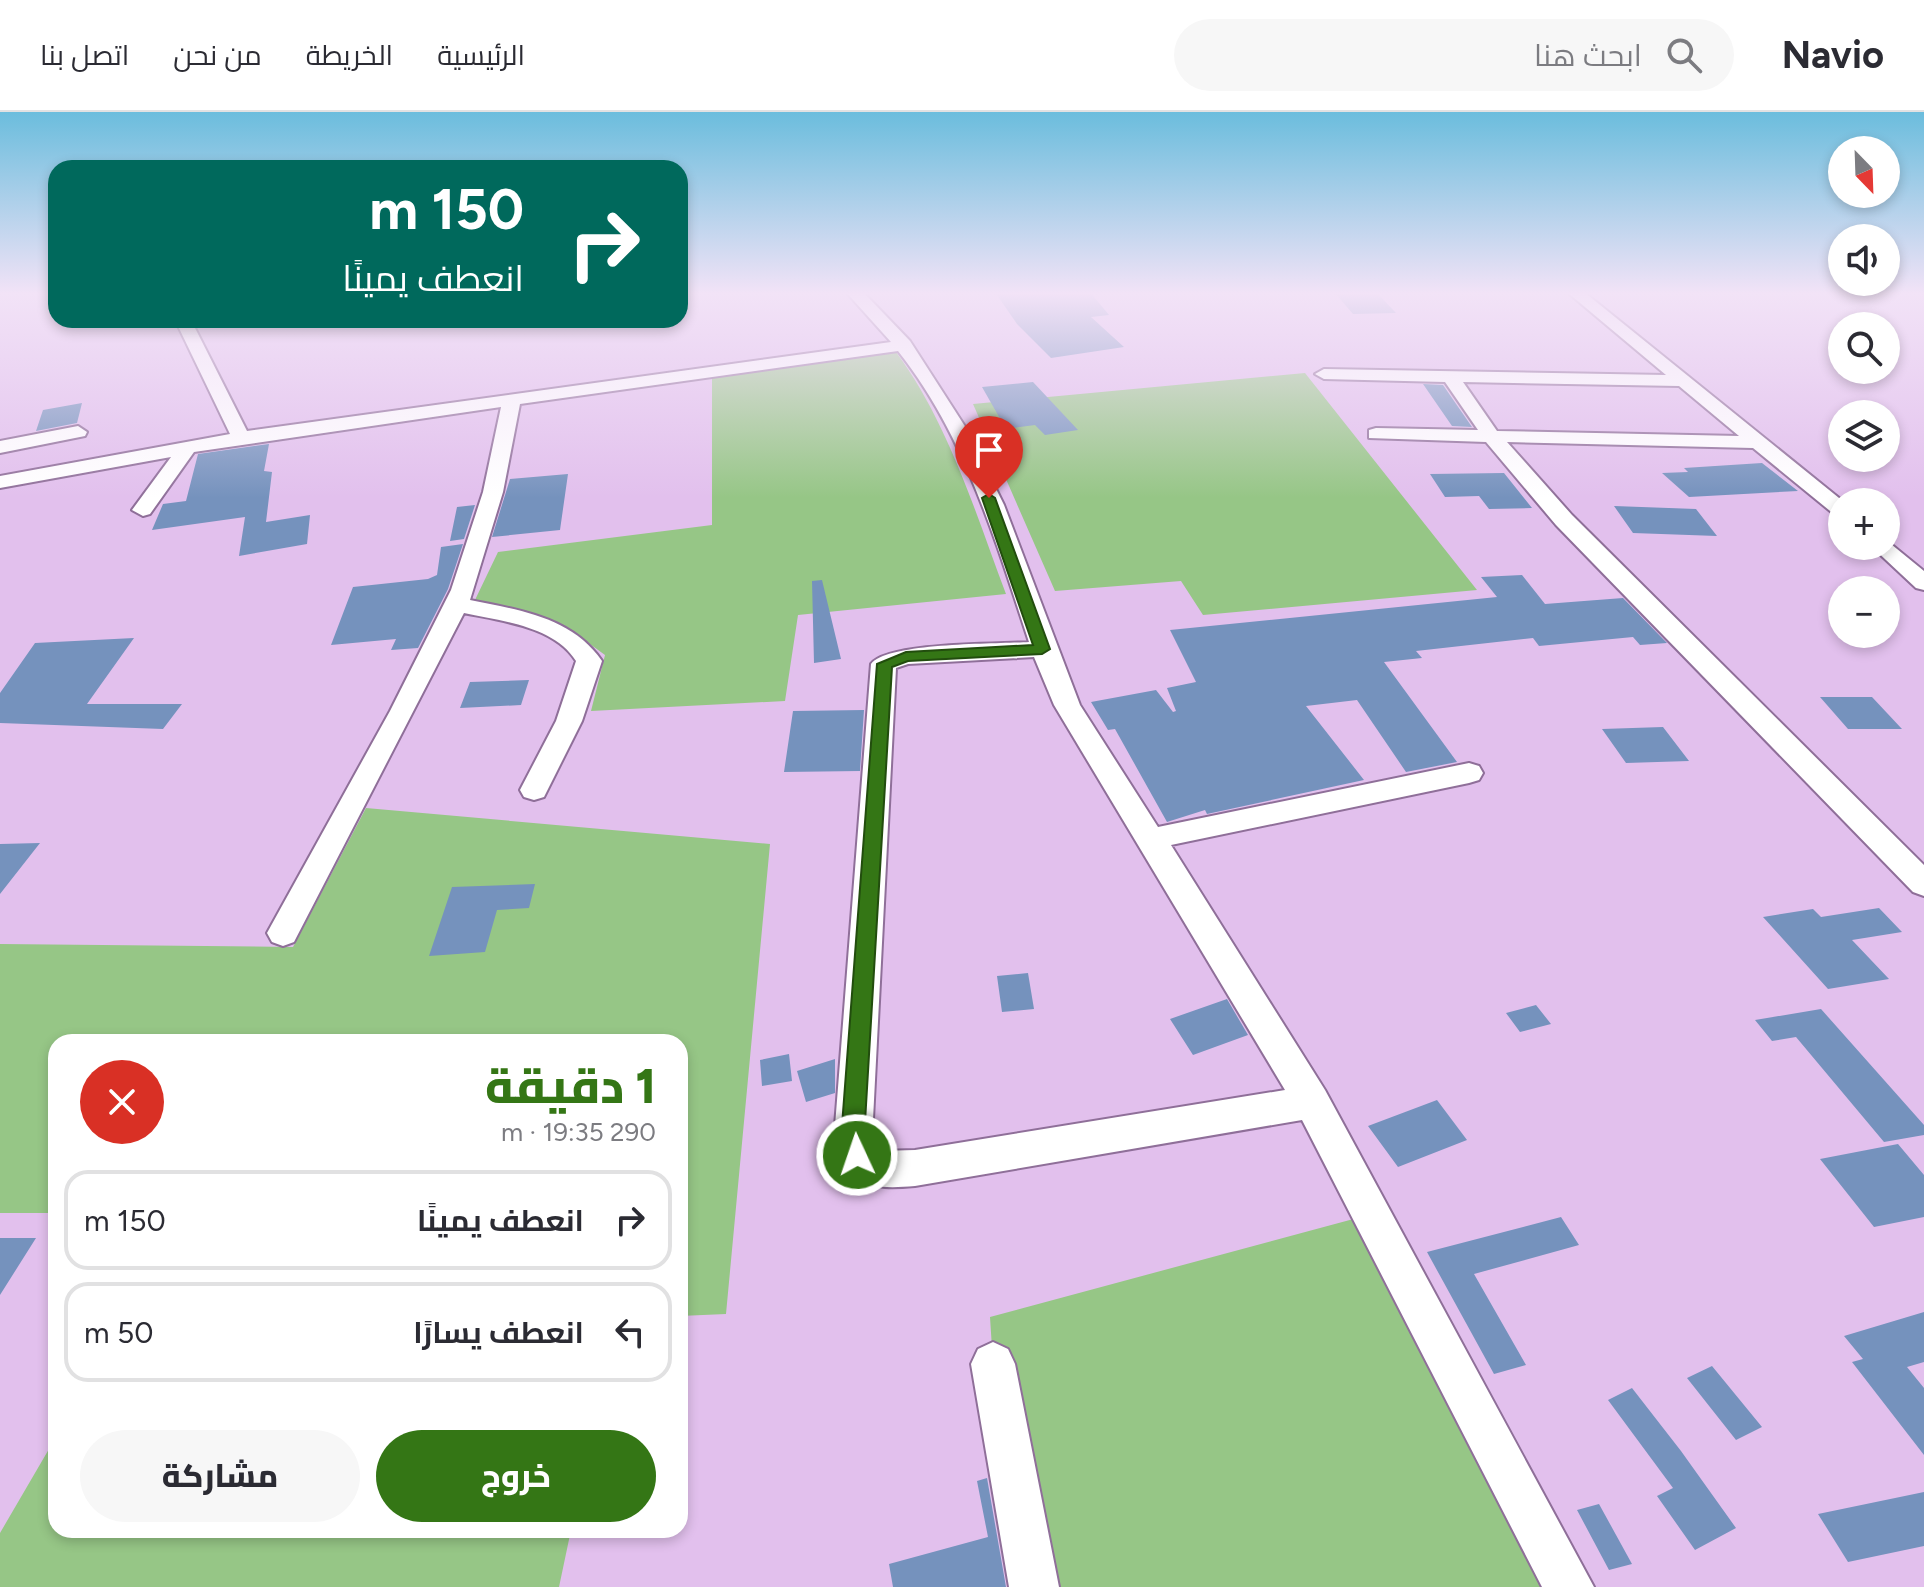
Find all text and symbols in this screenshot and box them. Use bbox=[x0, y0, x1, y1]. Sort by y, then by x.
search box bbox=[1174, 19, 1734, 91]
text: Navio bbox=[1782, 32, 1884, 78]
icon: search bbox=[1662, 33, 1706, 77]
text: ابحث هنا bbox=[1534, 37, 1642, 74]
text: اتصل بنا bbox=[40, 38, 129, 72]
text: من نحن bbox=[173, 38, 262, 72]
text: الخريطة bbox=[306, 38, 393, 72]
text: الرئيسية bbox=[437, 38, 525, 72]
north arrow bbox=[1828, 136, 1900, 208]
map controls bbox=[1828, 136, 1900, 648]
text: 150 m bbox=[369, 176, 524, 243]
icon: right bbox=[552, 192, 656, 296]
button: sound bbox=[1828, 224, 1900, 296]
text: انعطف يمينًا bbox=[342, 257, 524, 300]
button: search bbox=[1828, 312, 1900, 384]
button: layers bbox=[1828, 400, 1900, 472]
pin bbox=[955, 416, 1023, 498]
icon: arrive bbox=[967, 428, 1011, 472]
button: + bbox=[1828, 488, 1900, 560]
button: − bbox=[1828, 576, 1900, 648]
text: 1 دقيقة bbox=[485, 1057, 656, 1115]
button: close bbox=[80, 1060, 164, 1144]
position arrow bbox=[815, 1113, 899, 1197]
text: 290 m · 19:35 bbox=[501, 1116, 656, 1148]
icon: right bbox=[608, 1198, 652, 1242]
text: 150 m bbox=[84, 1202, 166, 1239]
text: انعطف يمينًا bbox=[417, 1202, 584, 1239]
icon: left bbox=[608, 1310, 652, 1354]
text: 50 m bbox=[84, 1314, 153, 1351]
text: انعطف يسارًا bbox=[413, 1314, 584, 1351]
button: مشاركة bbox=[80, 1430, 360, 1522]
button: خروج bbox=[376, 1430, 656, 1522]

